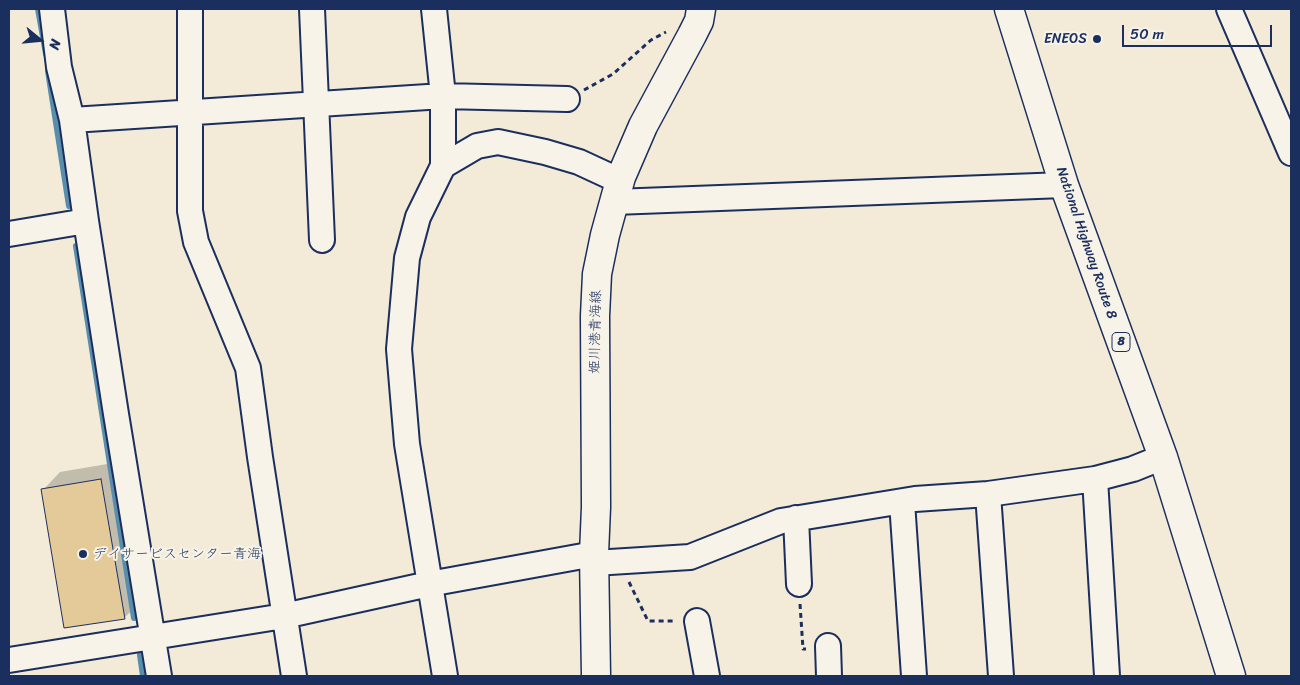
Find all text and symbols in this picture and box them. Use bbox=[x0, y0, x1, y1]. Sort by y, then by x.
north arrow bbox=[15, 15, 65, 65]
scale bar bbox=[1125, 15, 1275, 47]
text: 50 m bbox=[1130, 21, 1164, 47]
place label: ENEOS bbox=[1044, 31, 1087, 47]
marker: ENEOS bbox=[1091, 33, 1103, 45]
text: N bbox=[41, 36, 68, 53]
street label: National Highway Route 8 bbox=[1052, 165, 1120, 321]
street label: 姫川港青海線 bbox=[587, 290, 605, 374]
road number: 8 bbox=[1112, 332, 1130, 352]
place label: デイサービスセンター青海 bbox=[93, 546, 261, 562]
marker: デイサービスセンター青海 bbox=[77, 548, 89, 560]

